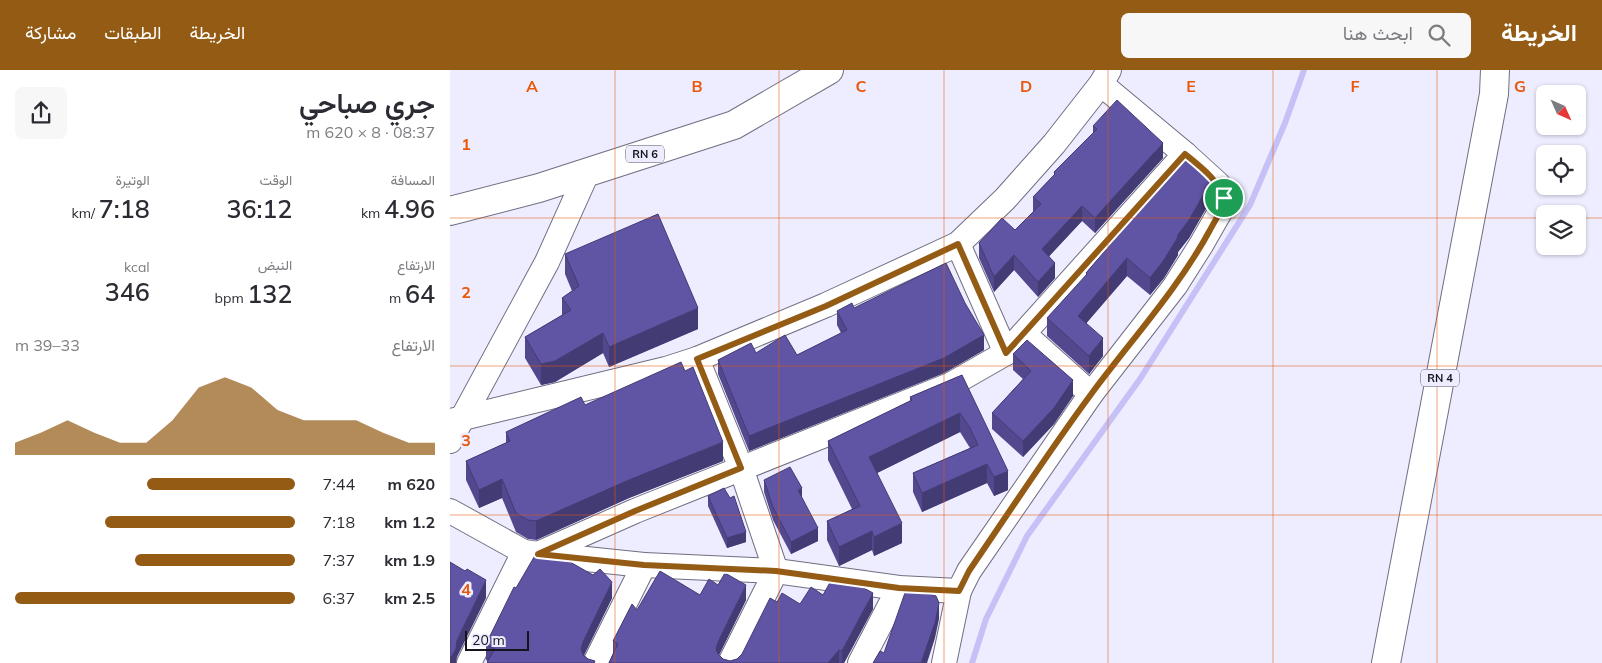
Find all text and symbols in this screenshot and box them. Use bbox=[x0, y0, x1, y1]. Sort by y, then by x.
search box bbox=[1121, 13, 1471, 58]
text: الخريطة bbox=[1501, 17, 1577, 47]
text: مشاركة bbox=[25, 21, 76, 44]
text: الطبقات bbox=[104, 21, 161, 44]
text: الخريطة bbox=[189, 21, 245, 44]
text: ابحث هنا bbox=[1343, 21, 1413, 45]
icon: search bbox=[1425, 21, 1453, 49]
text: A bbox=[526, 76, 538, 96]
text: B bbox=[691, 76, 703, 96]
text: C bbox=[856, 76, 867, 96]
text: D bbox=[1020, 76, 1032, 96]
text: E bbox=[1186, 76, 1196, 96]
text: F bbox=[1350, 76, 1360, 96]
text: G bbox=[1514, 76, 1526, 96]
text: جري صباحي bbox=[299, 85, 435, 120]
north arrow bbox=[1536, 85, 1586, 135]
map controls bbox=[1536, 85, 1586, 255]
button: share bbox=[15, 87, 67, 139]
text: 08:37 · 8 × 620 m bbox=[306, 122, 435, 142]
text: 1 bbox=[461, 134, 471, 154]
button: locate bbox=[1536, 145, 1586, 195]
road number: RN 6 bbox=[626, 146, 664, 162]
text: الوتيرة bbox=[115, 171, 150, 189]
text: الوقت bbox=[259, 171, 292, 189]
text: المسافة bbox=[391, 171, 435, 189]
pin bbox=[1203, 177, 1245, 219]
icon: arrive bbox=[1210, 184, 1238, 212]
text: 7:18 bbox=[99, 193, 150, 224]
text: 36:12 bbox=[226, 193, 292, 224]
text: 4.96 bbox=[384, 193, 435, 224]
text: /km bbox=[72, 204, 99, 222]
text: km bbox=[361, 204, 384, 222]
button: layers bbox=[1536, 205, 1586, 255]
text: النبض bbox=[258, 256, 292, 274]
text: الارتفاع bbox=[397, 256, 435, 274]
text: kcal bbox=[124, 258, 150, 276]
text: 346 bbox=[105, 276, 150, 307]
text: 132 bbox=[247, 278, 292, 309]
text: 64 bbox=[405, 278, 435, 309]
text: 2 bbox=[461, 282, 471, 302]
text: bpm bbox=[215, 289, 247, 307]
text: m bbox=[389, 289, 405, 307]
text: 33–39 m bbox=[15, 335, 80, 355]
text: الارتفاع bbox=[392, 335, 435, 355]
road number: RN 4 bbox=[1421, 370, 1459, 386]
text: 3 bbox=[461, 430, 471, 450]
text: 7:44 bbox=[323, 474, 355, 494]
text: 620 m bbox=[387, 474, 435, 494]
text: 7:18 bbox=[323, 512, 355, 532]
text: 1.2 km bbox=[384, 512, 435, 532]
text: 7:37 bbox=[323, 550, 355, 570]
text: 1.9 km bbox=[384, 550, 435, 570]
text: 4 bbox=[461, 579, 471, 599]
text: 6:37 bbox=[323, 588, 355, 608]
text: 2.5 km bbox=[384, 588, 435, 608]
scale bar bbox=[465, 628, 529, 651]
text: 20 m bbox=[472, 631, 505, 649]

